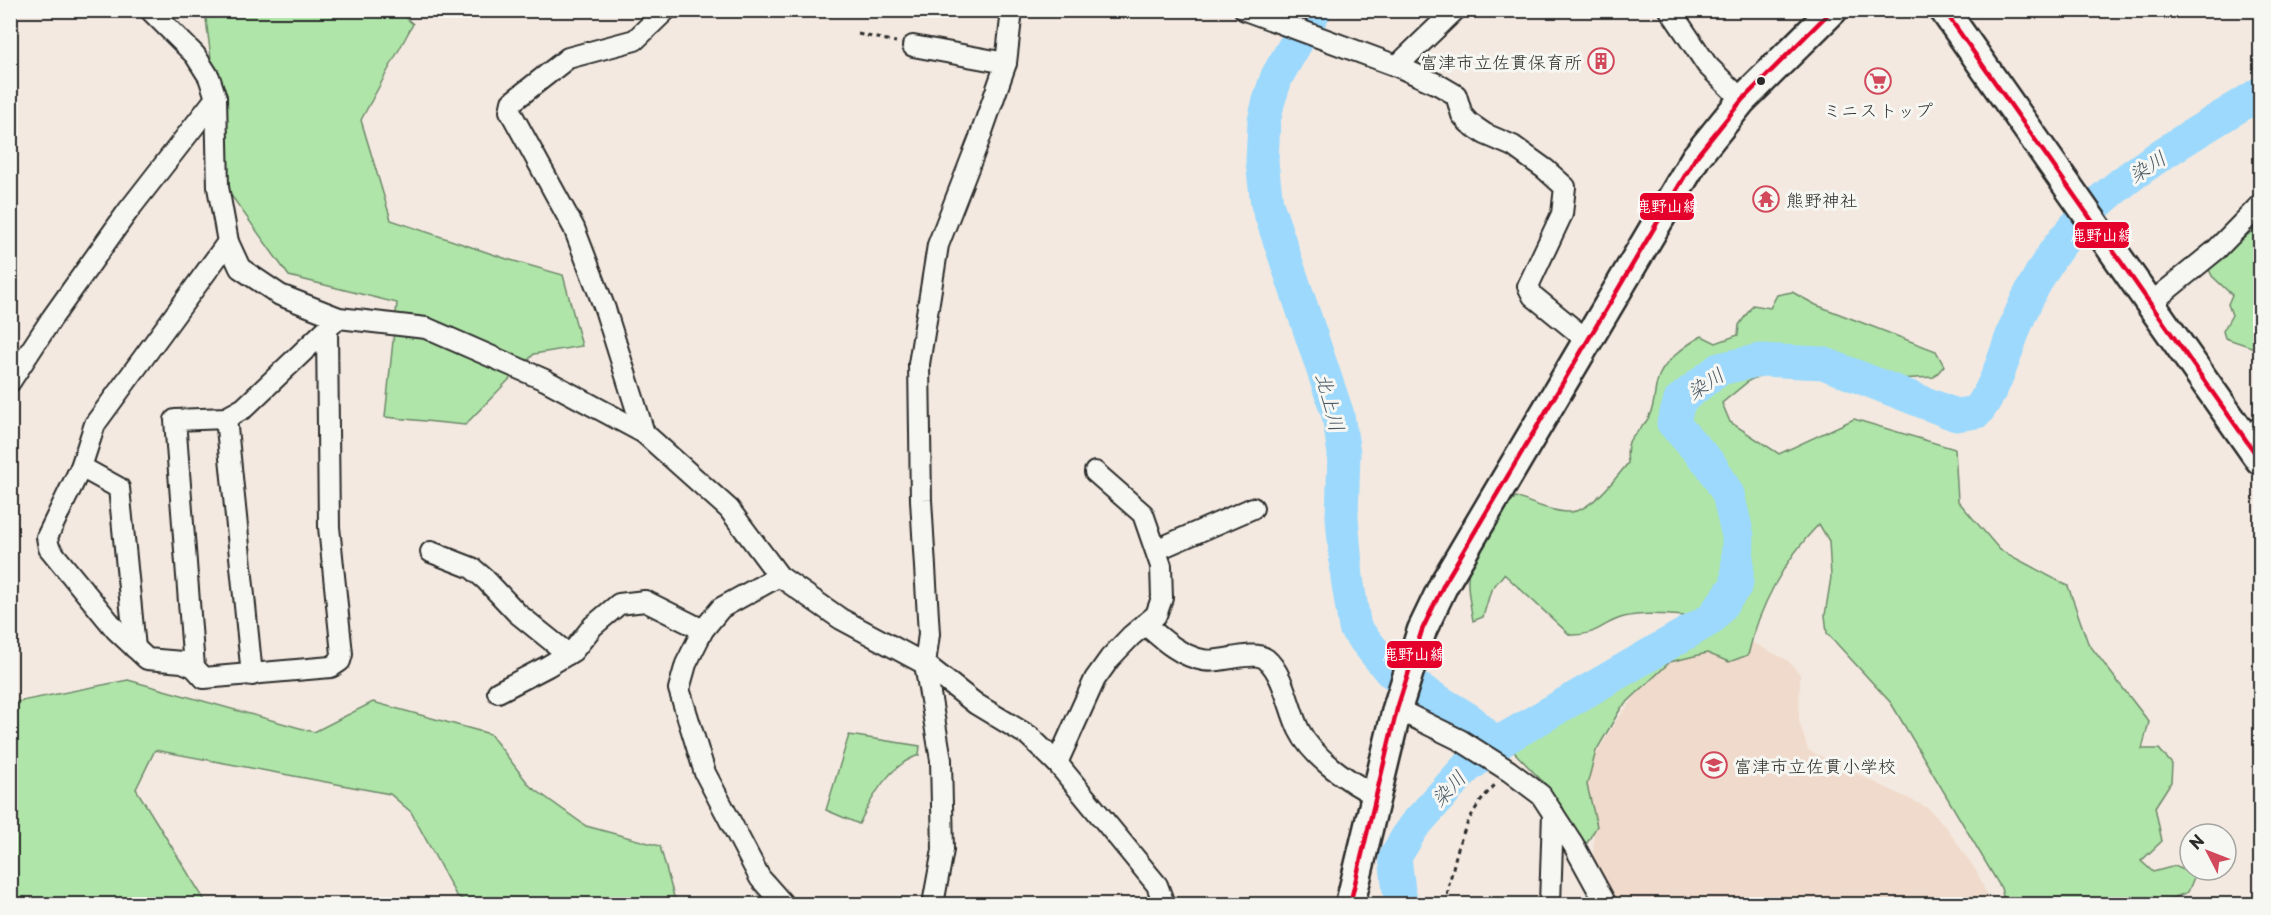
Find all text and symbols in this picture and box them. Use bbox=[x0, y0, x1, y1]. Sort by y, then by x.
building icon: 富津市立佐貫保育所 bbox=[1586, 46, 1616, 76]
place label: 富津市立佐貫保育所 bbox=[1420, 48, 1582, 75]
supermarket icon: ミニストップ bbox=[1863, 66, 1893, 96]
unlabelled marker bbox=[1755, 75, 1767, 87]
place label: ミニストップ bbox=[1823, 96, 1933, 123]
water label: 染川 bbox=[2122, 143, 2172, 189]
temple icon: 熊野神社 bbox=[1751, 184, 1781, 214]
place label: 熊野神社 bbox=[1786, 186, 1858, 213]
line badge: 鹿野山線 bbox=[1639, 192, 1695, 221]
text: 鹿野山線 bbox=[1635, 193, 1699, 217]
line badge: 鹿野山線 bbox=[2074, 221, 2130, 249]
text: 鹿野山線 bbox=[2070, 222, 2134, 246]
water label: 染川 bbox=[1680, 359, 1730, 407]
water label: 北上川 bbox=[1309, 369, 1353, 435]
line badge: 鹿野山線 bbox=[1386, 640, 1443, 669]
text: 鹿野山線 bbox=[1382, 641, 1446, 665]
school or university icon: 富津市立佐貫小学校 bbox=[1699, 750, 1729, 780]
place label: 富津市立佐貫小学校 bbox=[1734, 752, 1896, 779]
water label: 染川 bbox=[1423, 763, 1473, 813]
north arrow bbox=[2178, 822, 2238, 882]
text: N bbox=[2183, 829, 2209, 854]

